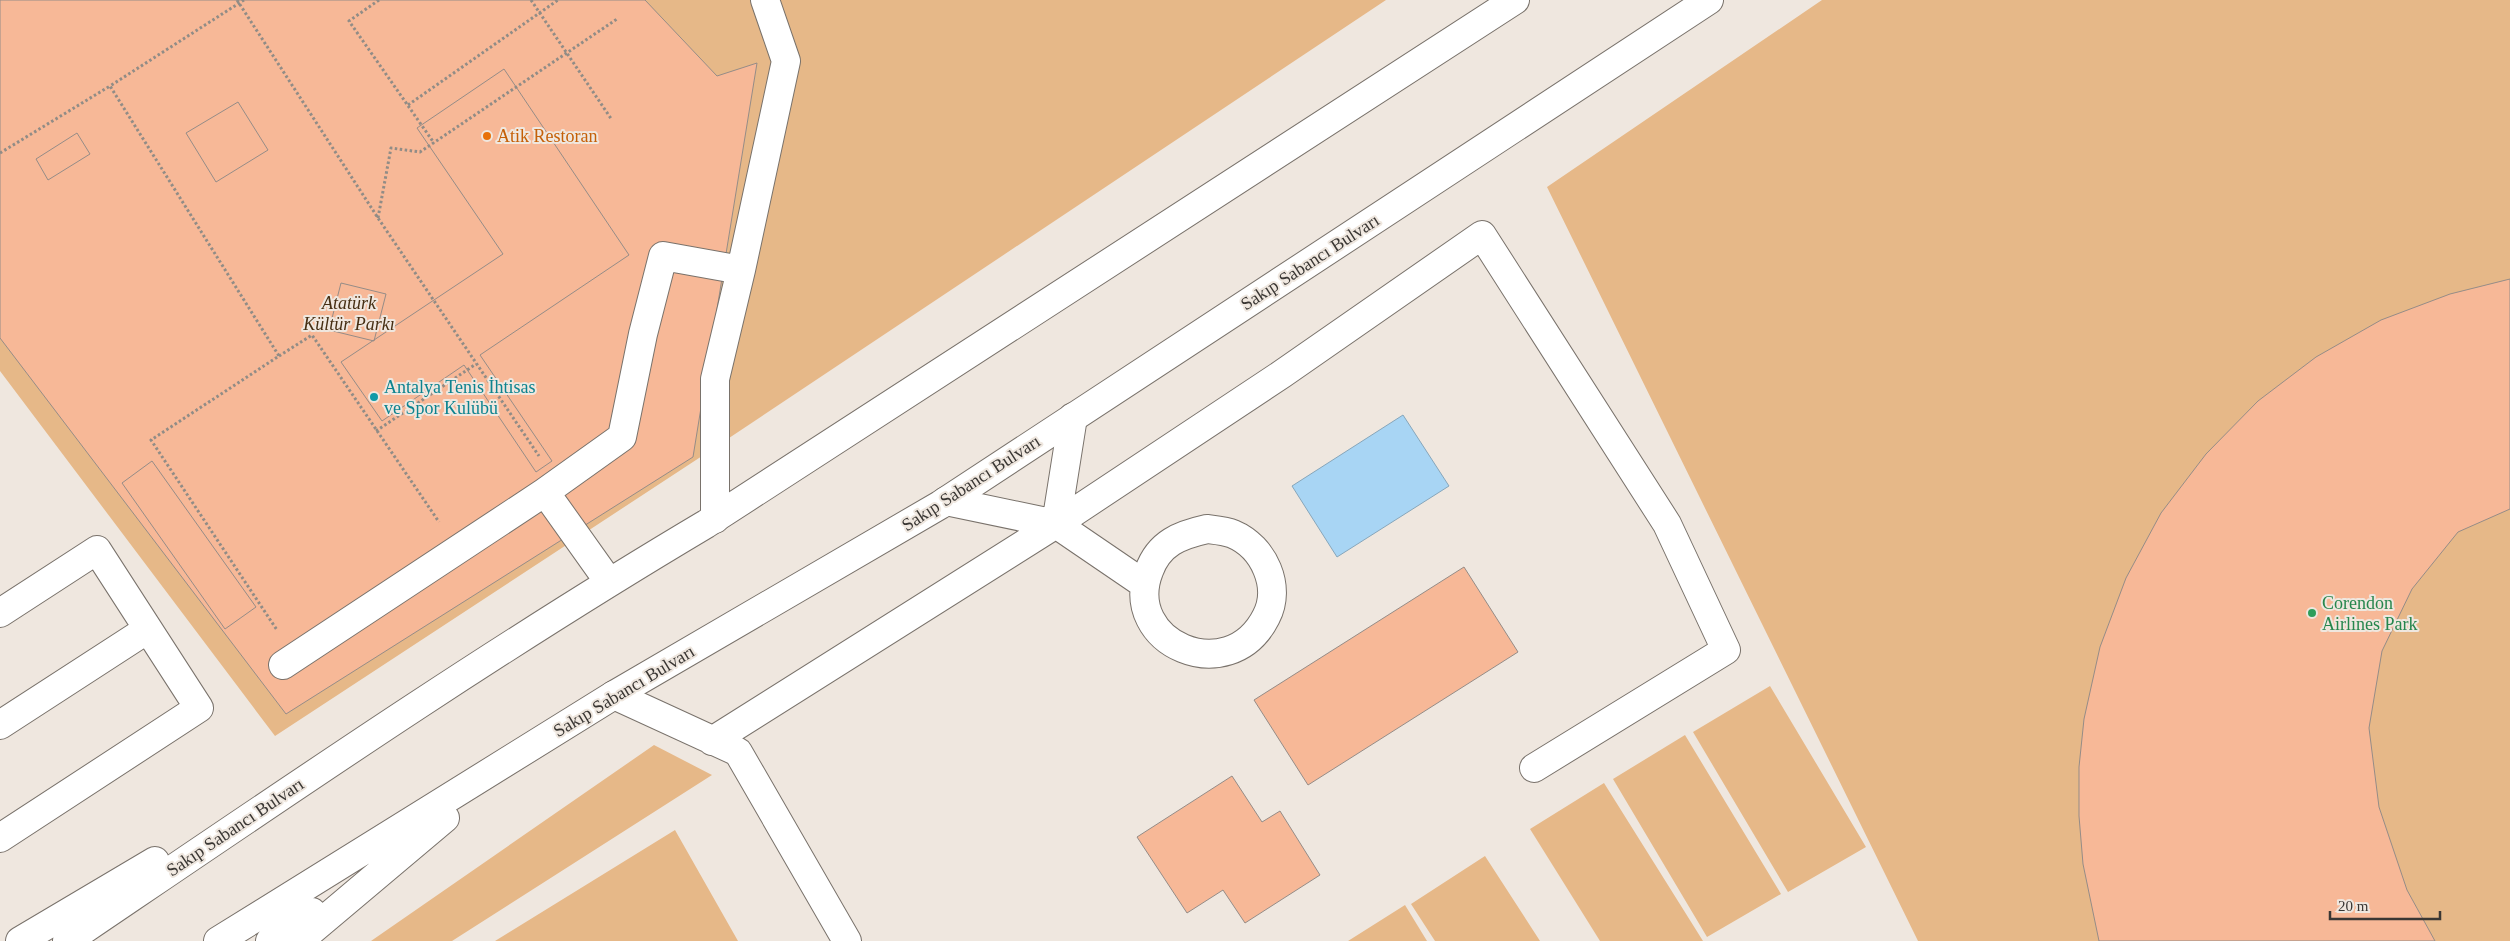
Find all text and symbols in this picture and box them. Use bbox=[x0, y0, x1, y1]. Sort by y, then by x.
place label: Atik Restoran bbox=[497, 126, 598, 146]
marker: Atik Restoran bbox=[481, 130, 493, 142]
street label: Sakıp Sabancı Bulvarı bbox=[1237, 210, 1383, 314]
park label: Atatürk Kültür Parkı bbox=[302, 293, 395, 334]
place label: Antalya Tenis İhtisas ve Spor Kulübü bbox=[384, 377, 535, 418]
marker: Antalya Tenis İhtisas ve Spor Kulübü bbox=[368, 391, 380, 403]
street label: Sakıp Sabancı Bulvarı bbox=[898, 431, 1044, 535]
place label: Corendon Airlines Park bbox=[2322, 593, 2417, 634]
marker: Corendon Airlines Park bbox=[2306, 607, 2318, 619]
street label: Sakıp Sabancı Bulvarı bbox=[550, 641, 698, 741]
street label: Sakıp Sabancı Bulvarı bbox=[163, 774, 307, 880]
scale bar bbox=[2330, 888, 2440, 920]
text: 20 m bbox=[2338, 898, 2369, 914]

